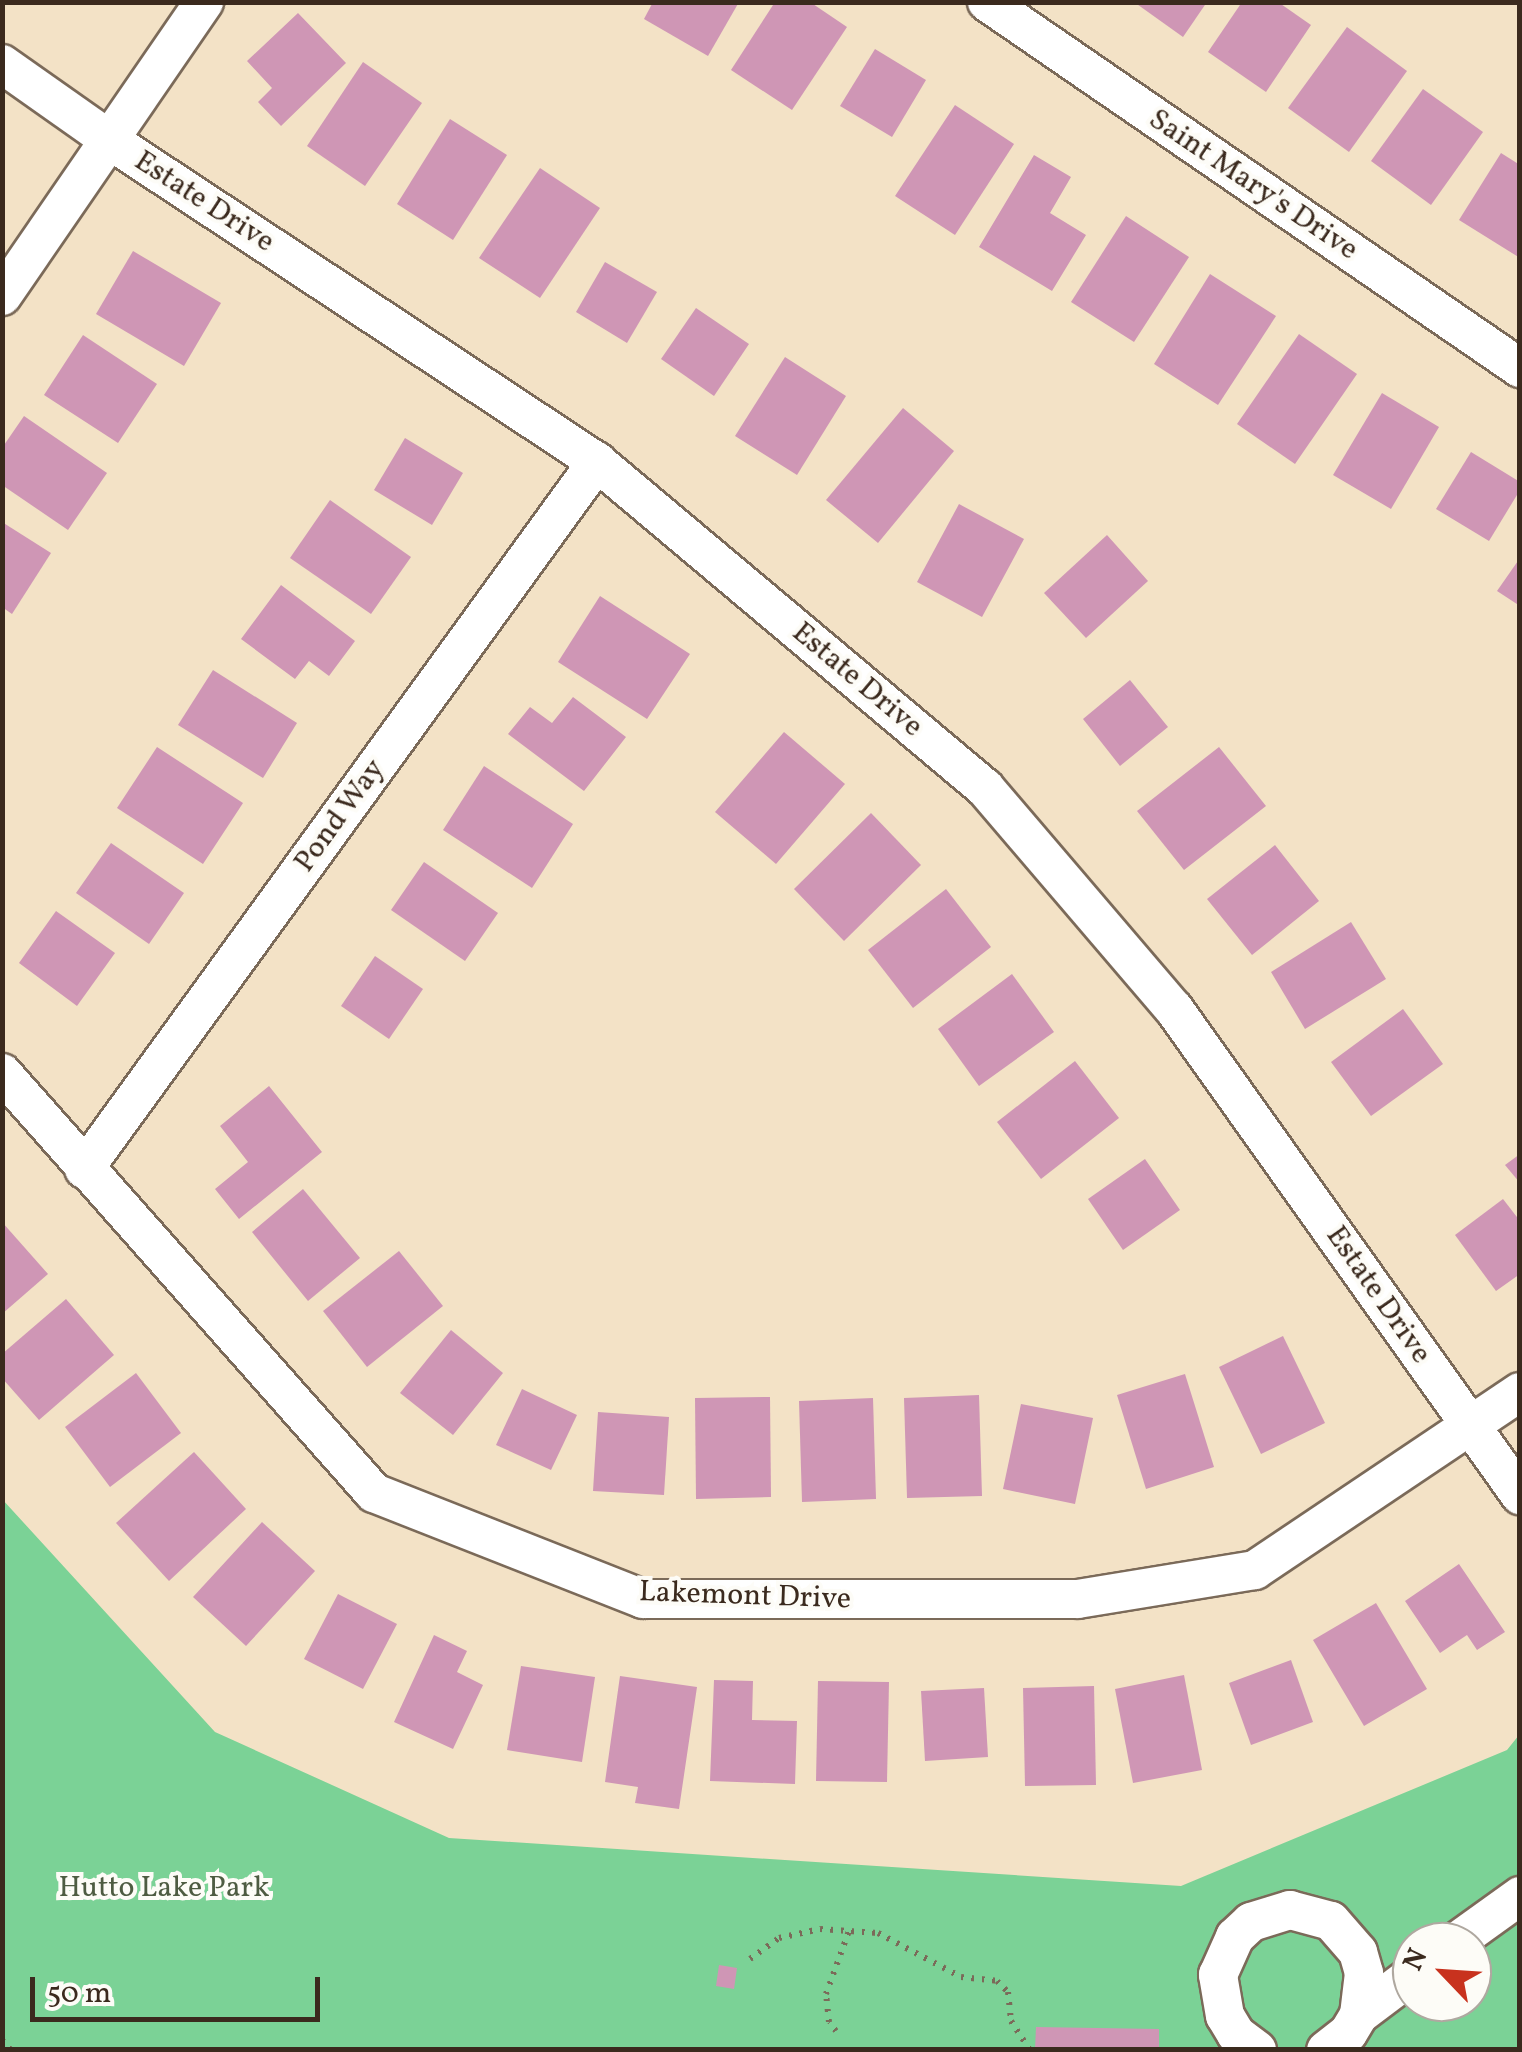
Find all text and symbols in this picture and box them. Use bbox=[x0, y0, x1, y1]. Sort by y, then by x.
street label: Saint Mary's Drive bbox=[1142, 102, 1364, 268]
street label: Estate Drive bbox=[127, 143, 281, 261]
street label: Estate Drive bbox=[784, 615, 930, 745]
street label: Pond Way bbox=[287, 752, 393, 880]
street label: Estate Drive bbox=[1317, 1219, 1439, 1371]
street label: Lakemont Drive bbox=[638, 1574, 852, 1618]
park label: Hutto Lake Park bbox=[58, 1870, 270, 1906]
north arrow bbox=[1392, 1922, 1492, 2022]
text: N bbox=[1394, 1943, 1438, 1977]
scale bar bbox=[35, 1957, 325, 2019]
text: 50 m bbox=[47, 1973, 111, 2015]

